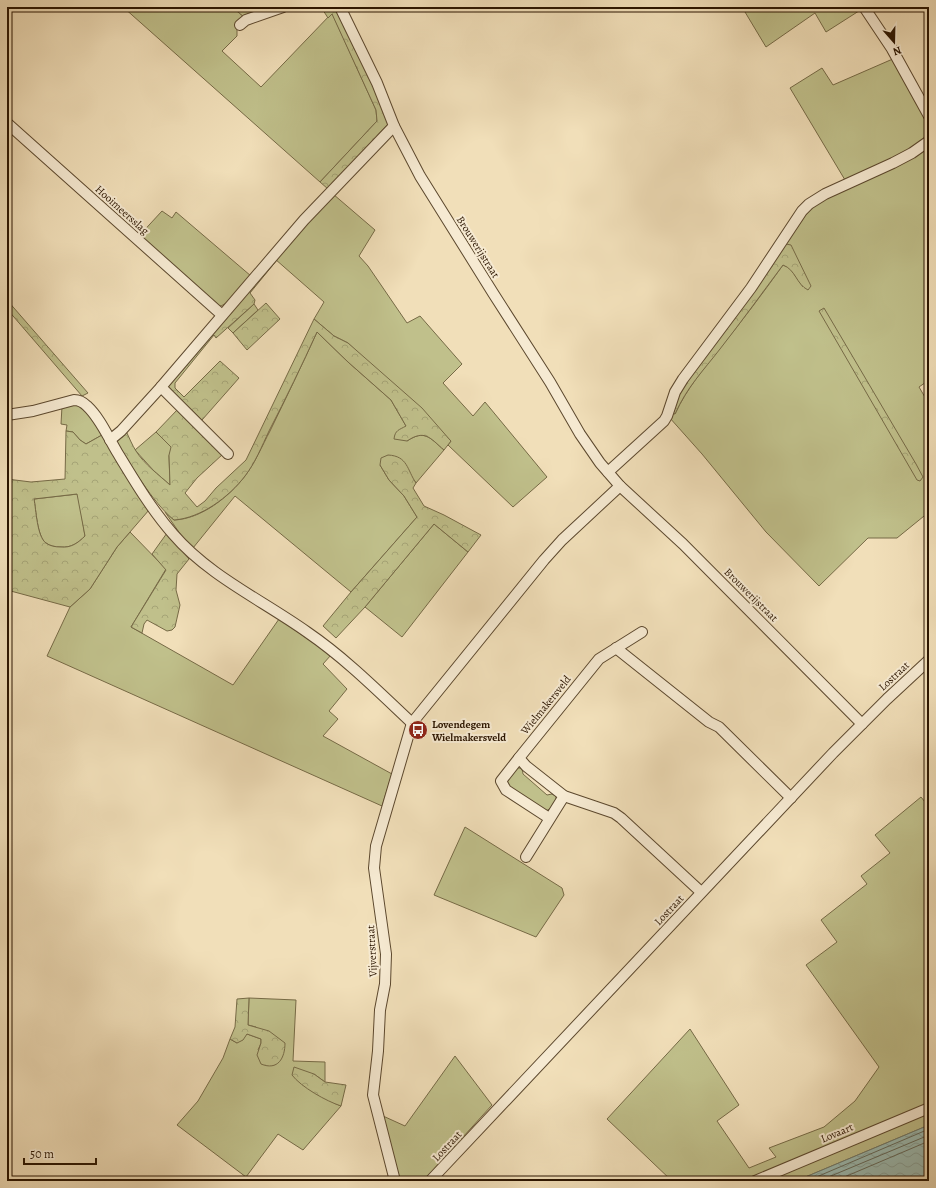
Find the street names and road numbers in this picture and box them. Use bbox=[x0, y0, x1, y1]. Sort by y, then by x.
street label: Hooimeersslag bbox=[92, 182, 152, 238]
street label: Brouwerijstraat bbox=[453, 213, 503, 281]
street label: Brouwerijstraat bbox=[721, 565, 782, 626]
street label: Lostraat bbox=[875, 658, 913, 694]
street label: Wielmakersveld bbox=[517, 672, 574, 738]
street label: Lostraat bbox=[651, 891, 687, 929]
street label: Vijverstraat bbox=[363, 924, 381, 978]
street label: Lovaart bbox=[819, 1119, 856, 1146]
street label: Lostraat bbox=[429, 1127, 465, 1165]

